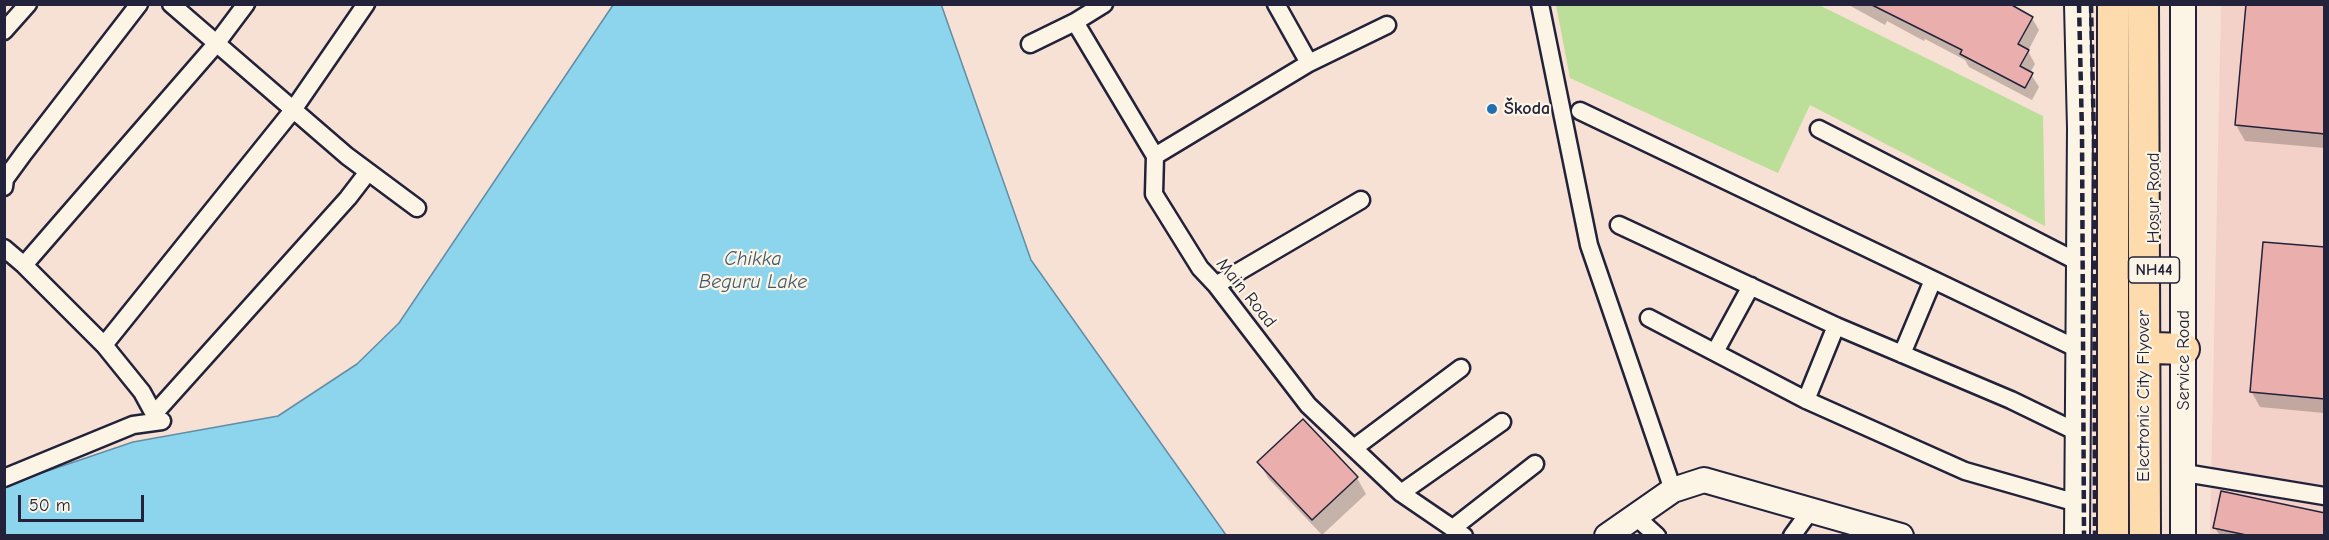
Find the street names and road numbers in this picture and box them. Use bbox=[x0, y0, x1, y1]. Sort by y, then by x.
street label: Hosur Road bbox=[2143, 152, 2165, 244]
street label: Main Road bbox=[1211, 254, 1281, 332]
road number: NH44 bbox=[2128, 257, 2180, 283]
street label: Electronic City Flyover bbox=[2133, 310, 2155, 482]
street label: Service Road bbox=[2173, 310, 2195, 410]

